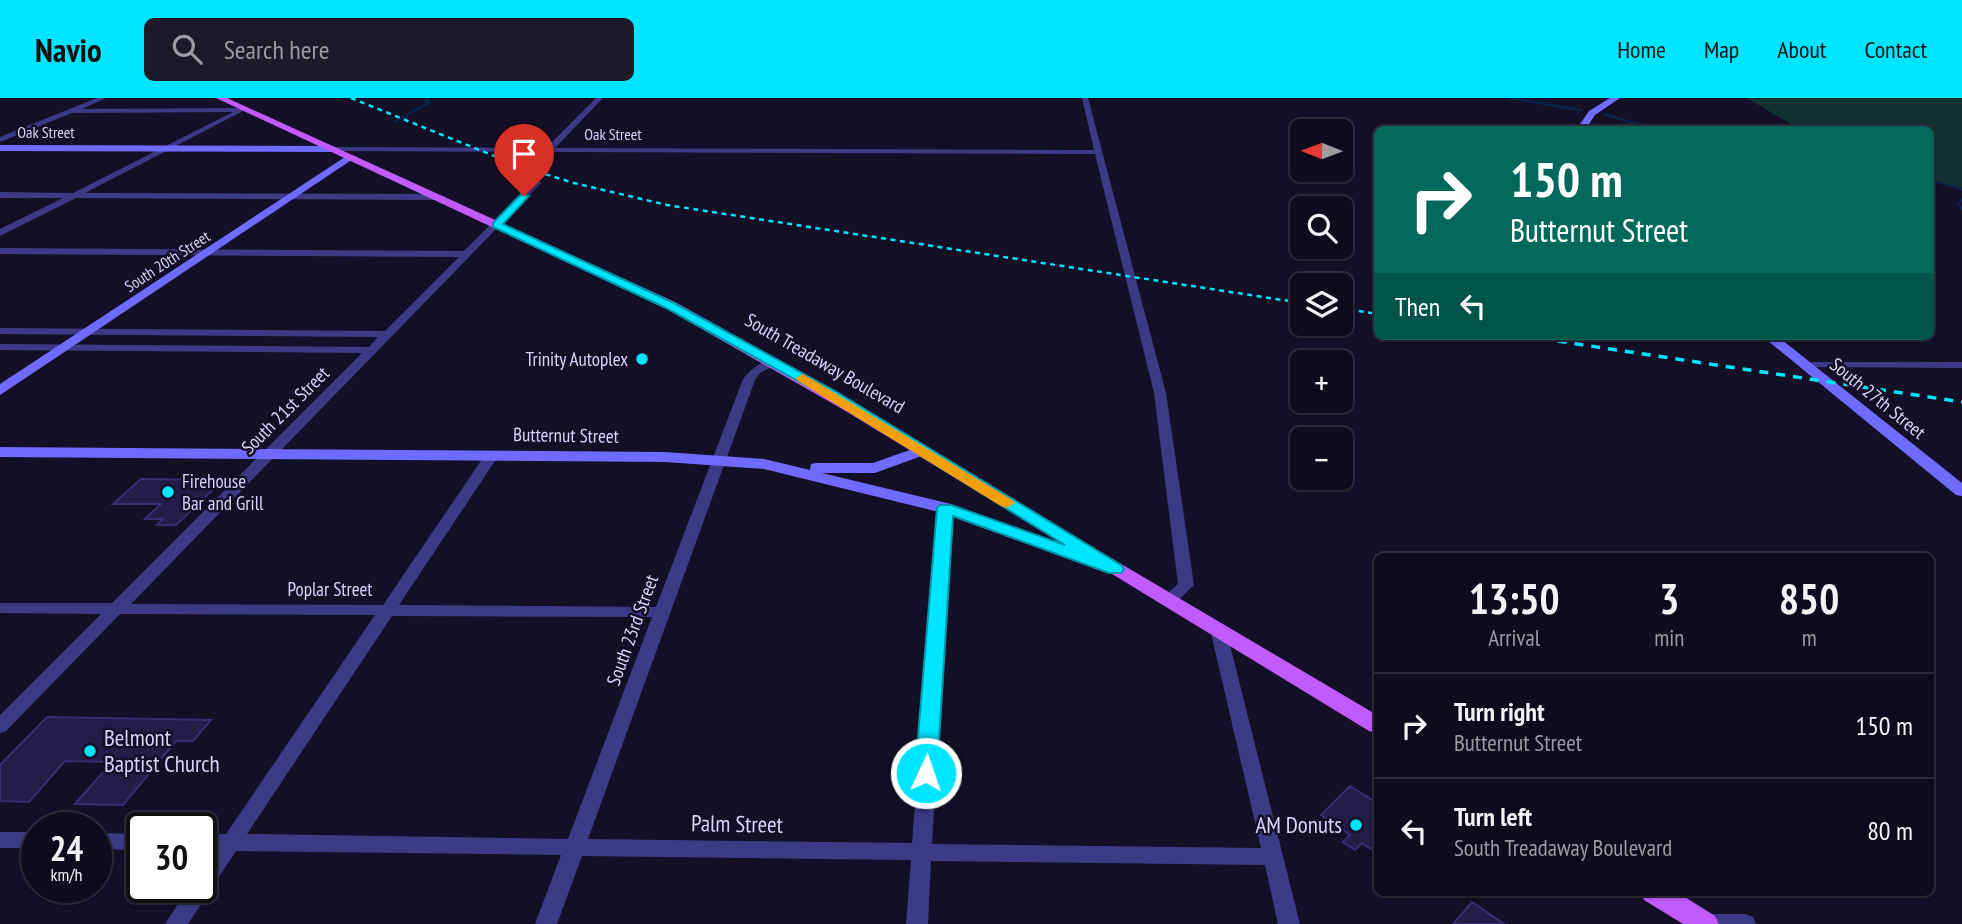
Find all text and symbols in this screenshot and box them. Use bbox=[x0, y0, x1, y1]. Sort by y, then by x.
search box bbox=[144, 18, 634, 81]
text: Navio bbox=[35, 28, 102, 71]
icon: search bbox=[168, 30, 206, 68]
text: Search here bbox=[224, 33, 329, 66]
text: Home bbox=[1617, 34, 1666, 65]
text: Map bbox=[1704, 34, 1739, 65]
text: About bbox=[1777, 34, 1826, 65]
text: Contact bbox=[1864, 34, 1927, 65]
north arrow bbox=[1290, 119, 1353, 182]
map controls bbox=[1290, 119, 1353, 490]
street label: Oak Street bbox=[17, 122, 75, 142]
pin bbox=[494, 124, 554, 196]
street label: Oak Street bbox=[584, 124, 642, 144]
icon: arrive bbox=[505, 135, 543, 173]
text: 150 m bbox=[1510, 147, 1623, 211]
icon: right bbox=[1395, 154, 1486, 245]
button: search bbox=[1290, 196, 1353, 259]
text: Butternut Street bbox=[1510, 209, 1688, 251]
street label: South 20th Street bbox=[121, 226, 214, 296]
button: layers bbox=[1290, 273, 1353, 336]
icon: left bbox=[1454, 287, 1492, 325]
text: Then bbox=[1395, 290, 1440, 323]
street label: South Treadaway Boulevard bbox=[741, 308, 909, 418]
place label: Trinity Autoplex bbox=[526, 347, 628, 371]
button: + bbox=[1290, 350, 1353, 413]
marker: Trinity Autoplex bbox=[634, 351, 650, 367]
street label: South 27th Street bbox=[1825, 352, 1931, 444]
street label: South 21st Street bbox=[236, 361, 334, 459]
street label: Butternut Street bbox=[513, 422, 620, 448]
button: − bbox=[1290, 427, 1353, 490]
place label: Firehouse Bar and Grill bbox=[182, 469, 264, 515]
marker: Firehouse Bar and Grill bbox=[160, 484, 176, 500]
street label: South 23rd Street bbox=[601, 571, 663, 689]
text: 13:50 bbox=[1469, 571, 1560, 626]
text: 3 bbox=[1659, 571, 1679, 626]
text: 850 bbox=[1779, 571, 1839, 626]
street label: Poplar Street bbox=[287, 577, 373, 601]
text: Arrival bbox=[1488, 623, 1540, 652]
text: min bbox=[1654, 623, 1684, 652]
text: m bbox=[1802, 623, 1817, 652]
text: Turn right bbox=[1454, 695, 1545, 728]
icon: right bbox=[1395, 707, 1433, 745]
text: 150 m bbox=[1855, 709, 1913, 742]
place label: Belmont Baptist Church bbox=[104, 723, 220, 778]
text: Butternut Street bbox=[1454, 728, 1582, 757]
position arrow bbox=[889, 736, 963, 810]
marker: Belmont Baptist Church bbox=[82, 743, 98, 759]
text: Turn left bbox=[1454, 800, 1532, 833]
street label: Palm Street bbox=[691, 808, 784, 839]
place label: AM Donuts bbox=[1255, 810, 1342, 839]
speed limit sign: 30 bbox=[126, 812, 217, 903]
icon: left bbox=[1395, 812, 1433, 850]
text: 80 m bbox=[1867, 814, 1913, 847]
marker: AM Donuts bbox=[1348, 817, 1364, 833]
text: 24 bbox=[50, 825, 83, 871]
text: South Treadaway Boulevard bbox=[1454, 833, 1672, 862]
text: km/h bbox=[51, 863, 82, 886]

